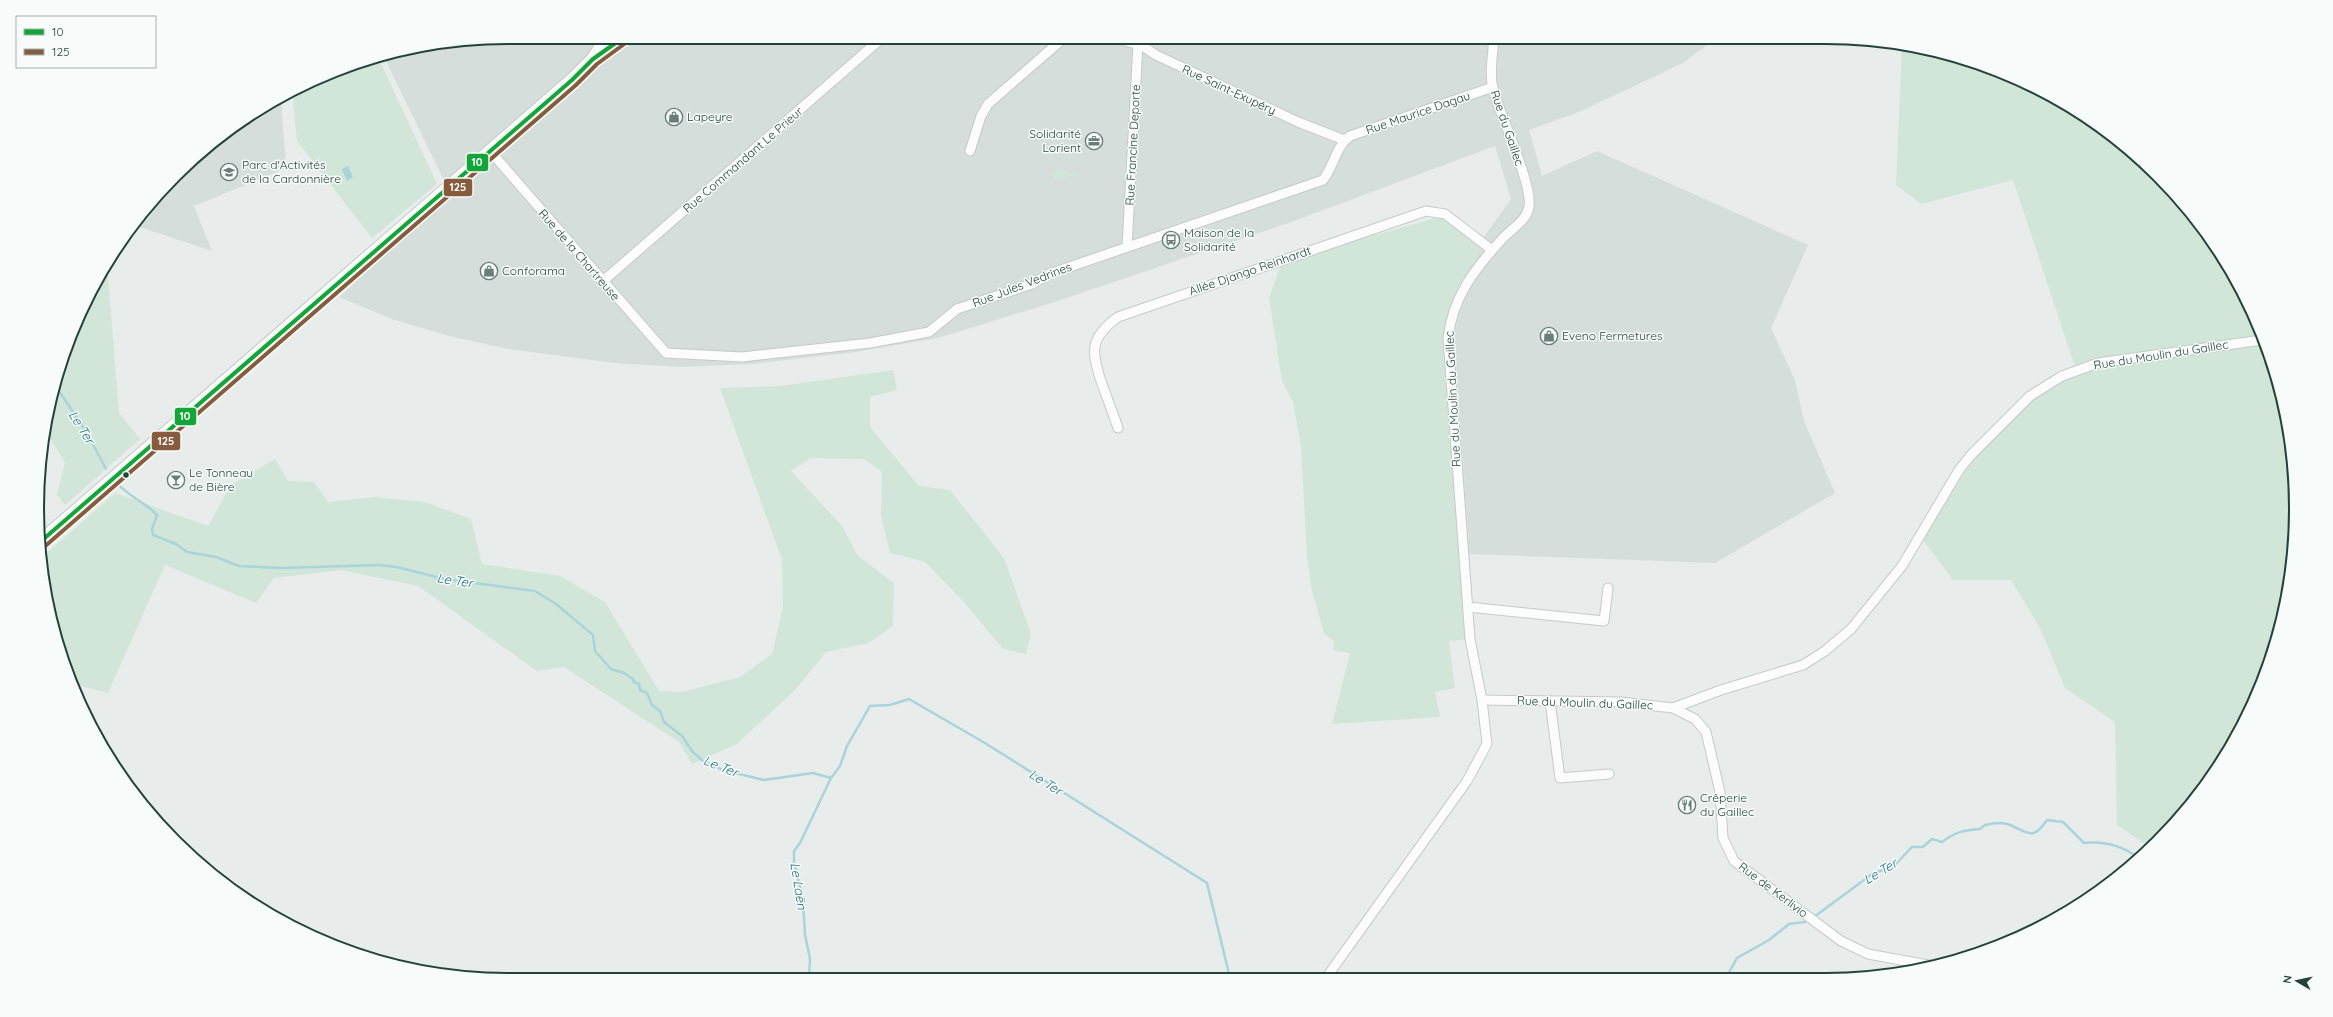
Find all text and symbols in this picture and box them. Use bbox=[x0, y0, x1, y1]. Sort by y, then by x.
legend bbox=[16, 16, 156, 68]
text: 10 bbox=[52, 24, 64, 39]
text: 125 bbox=[52, 44, 70, 59]
street label: Rue Saint-Exupéry bbox=[1180, 61, 1279, 118]
street label: Rue Francine Deporte bbox=[1122, 84, 1143, 206]
street label: Rue Maurice Dagau bbox=[1364, 88, 1472, 137]
street label: Rue du Gaillec bbox=[1488, 88, 1527, 168]
street label: Rue Commandant Le Prieur bbox=[680, 103, 806, 216]
shop icon: Lapeyre bbox=[664, 107, 684, 127]
place label: Lapeyre bbox=[687, 109, 733, 124]
place label: Solidarité Lorient bbox=[1029, 126, 1081, 155]
office icon: Solidarité Lorient bbox=[1084, 131, 1104, 151]
line badge: 10 bbox=[466, 153, 489, 172]
text: 10 bbox=[471, 155, 483, 169]
place label: Parc d'Activités de la Cardonnière bbox=[242, 157, 341, 186]
school or university icon: Parc d'Activités de la Cardonnière bbox=[219, 162, 239, 182]
line badge: 125 bbox=[443, 178, 473, 197]
text: 125 bbox=[450, 180, 466, 194]
street label: Rue de la Chartreuse bbox=[536, 206, 623, 304]
place label: Maison de la Solidarité bbox=[1184, 225, 1254, 254]
bus stop icon: Maison de la Solidarité bbox=[1161, 230, 1181, 250]
street label: Allée Django Reinhardt bbox=[1187, 243, 1313, 298]
street label: Rue Jules Vedrines bbox=[970, 259, 1074, 310]
shop icon: Conforama bbox=[479, 261, 499, 281]
place label: Conforama bbox=[502, 263, 565, 278]
shop icon: Eveno Fermetures bbox=[1539, 326, 1559, 346]
place label: Eveno Fermetures bbox=[1562, 328, 1663, 343]
street label: Rue du Moulin du Gaillec bbox=[1441, 331, 1464, 467]
street label: Rue du Moulin du Gaillec bbox=[2092, 336, 2229, 373]
water label: Le Ter bbox=[66, 407, 99, 448]
line badge: 10 bbox=[174, 407, 197, 426]
text: 10 bbox=[179, 409, 191, 423]
line badge: 125 bbox=[151, 431, 181, 451]
text: 125 bbox=[158, 434, 174, 448]
place label: Le Tonneau de Bière bbox=[189, 465, 253, 494]
unlabelled marker bbox=[121, 470, 131, 480]
bar icon: Le Tonneau de Bière bbox=[166, 470, 186, 490]
water label: Le Ter bbox=[436, 569, 476, 591]
street label: Rue du Moulin du Gaillec bbox=[1517, 693, 1653, 712]
water label: Le Ter bbox=[701, 752, 743, 781]
water label: Le Ter bbox=[1026, 766, 1067, 799]
place label: Crêperie du Gaillec bbox=[1700, 790, 1754, 819]
restaurant icon: Crêperie du Gaillec bbox=[1677, 795, 1697, 815]
water label: Le Ter bbox=[1860, 854, 1901, 887]
street label: Rue de Kerlivio bbox=[1736, 859, 1811, 921]
water label: Le Laën bbox=[787, 861, 811, 911]
north arrow bbox=[2277, 961, 2317, 1001]
text: N bbox=[2280, 974, 2295, 985]

